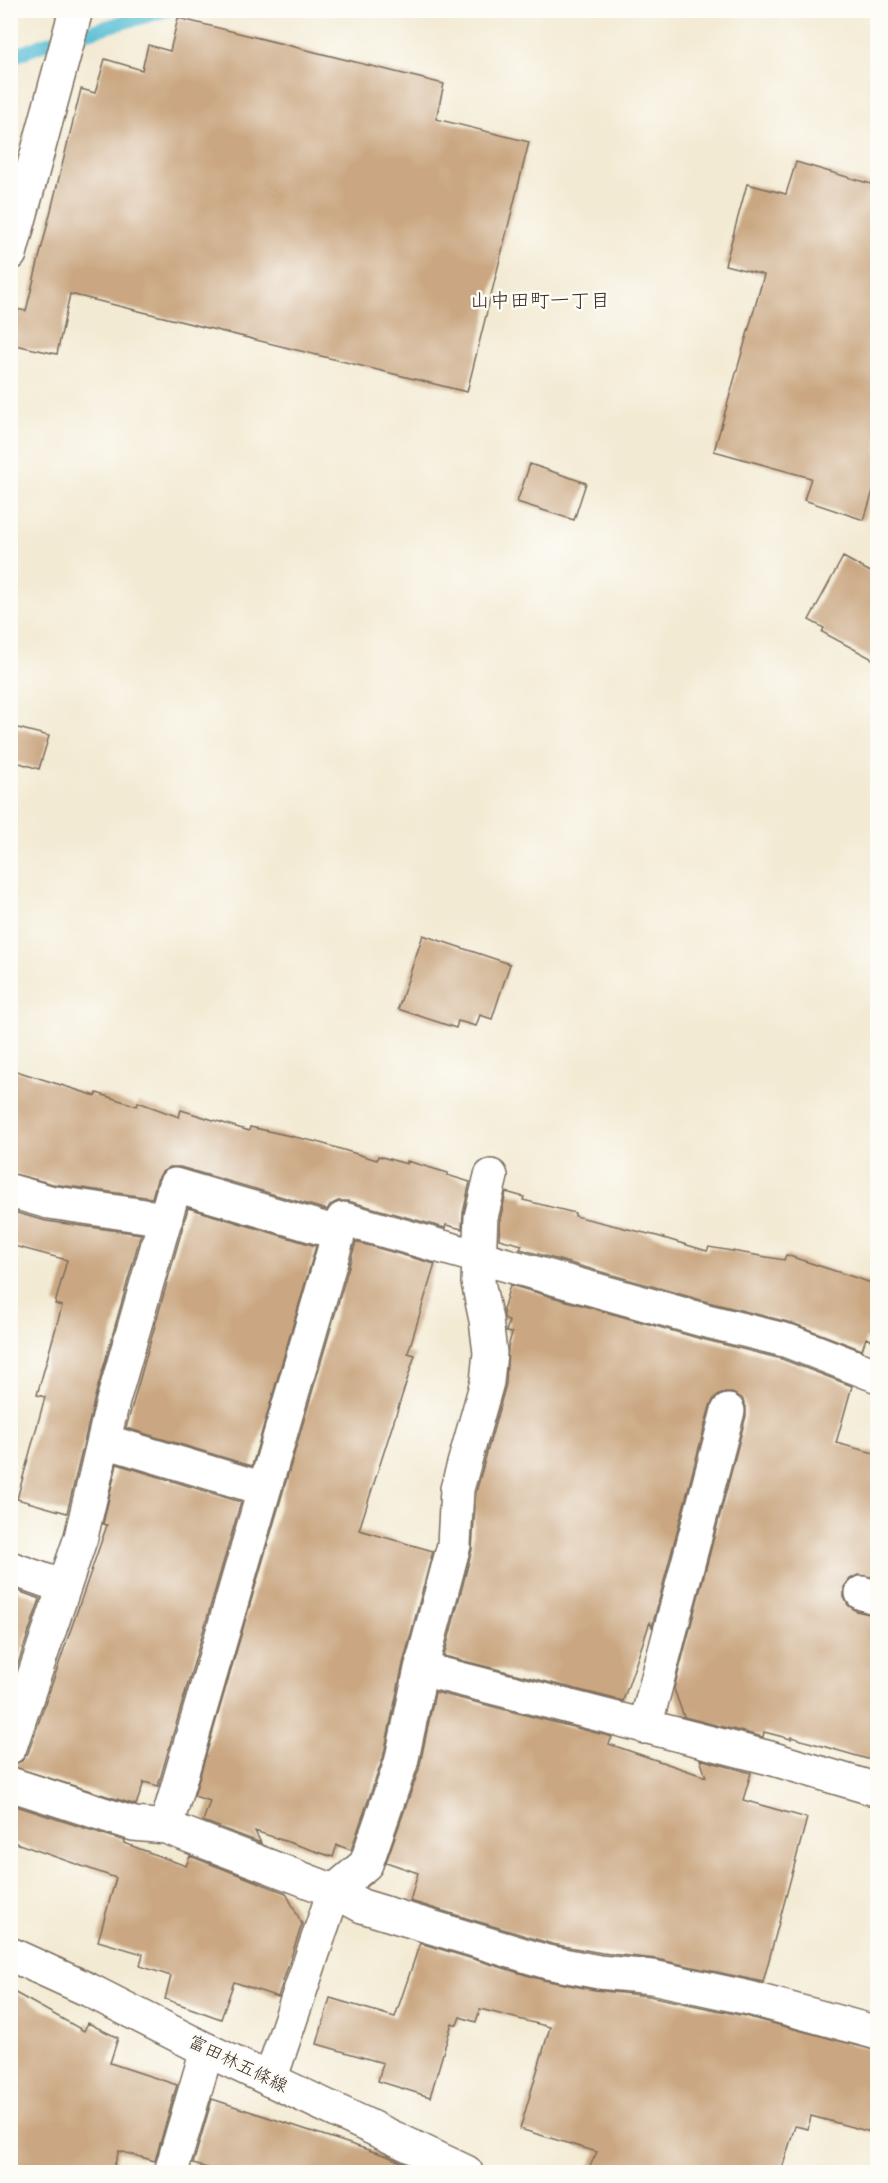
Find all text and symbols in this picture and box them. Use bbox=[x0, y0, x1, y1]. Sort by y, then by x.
district label: 山中田町一丁目 bbox=[470, 289, 610, 312]
street label: 富田林五條線 bbox=[185, 2031, 291, 2097]

